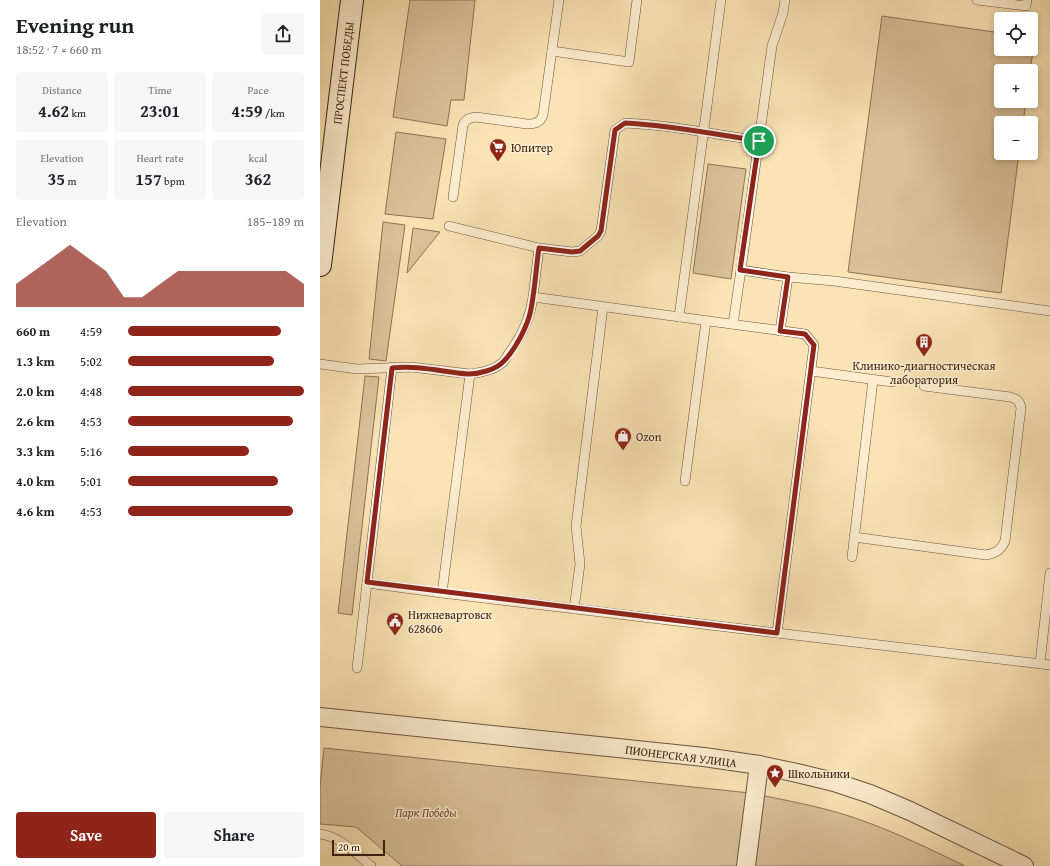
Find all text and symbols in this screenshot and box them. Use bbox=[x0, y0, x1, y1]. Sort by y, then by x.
text: Evening run bbox=[16, 9, 134, 41]
map controls bbox=[994, 12, 1038, 160]
button: locate bbox=[994, 12, 1038, 56]
button: share bbox=[262, 13, 304, 55]
street label: ПРОСПЕКТ ПОБЕДЫ bbox=[328, 21, 358, 125]
text: 18:52 · 7 × 660 m bbox=[16, 40, 102, 59]
button: + bbox=[994, 64, 1038, 108]
text: Distance bbox=[42, 82, 82, 98]
text: Time bbox=[148, 82, 172, 98]
text: Pace bbox=[247, 82, 269, 98]
text: 4.62 bbox=[38, 98, 69, 123]
text: 23:01 bbox=[140, 98, 180, 123]
text: 4:59 bbox=[231, 98, 263, 123]
text: km bbox=[69, 105, 86, 121]
text: /km bbox=[263, 105, 285, 121]
button: − bbox=[994, 116, 1038, 160]
pin bbox=[742, 124, 776, 158]
icon: arrive bbox=[748, 130, 770, 152]
supermarket icon: Юпитер bbox=[488, 137, 508, 162]
place label: Юпитер bbox=[511, 139, 554, 156]
text: Elevation bbox=[40, 150, 84, 166]
text: Heart rate bbox=[136, 150, 184, 166]
text: kcal bbox=[249, 150, 267, 166]
text: 35 bbox=[47, 166, 65, 191]
text: 157 bbox=[135, 166, 162, 191]
text: 362 bbox=[245, 166, 271, 191]
text: m bbox=[65, 173, 77, 189]
text: bpm bbox=[162, 173, 185, 189]
text: Elevation bbox=[16, 212, 67, 231]
text: 185–189 m bbox=[247, 212, 304, 231]
text: 660 m bbox=[16, 322, 50, 341]
text: 4:59 bbox=[80, 322, 102, 341]
building icon: Клинико-диагностическая лаборатория bbox=[914, 332, 934, 357]
text: 1.3 km bbox=[16, 352, 55, 371]
text: 5:02 bbox=[80, 352, 102, 371]
place label: Клинико-диагностическая лаборатория bbox=[853, 357, 995, 388]
text: 2.0 km bbox=[16, 382, 55, 401]
text: 4:48 bbox=[80, 382, 102, 401]
text: 2.6 km bbox=[16, 412, 55, 431]
text: 4:53 bbox=[80, 412, 102, 431]
shop icon: Ozon bbox=[613, 426, 633, 451]
place label: Ozon bbox=[636, 428, 662, 445]
text: 3.3 km bbox=[16, 442, 55, 461]
text: 5:16 bbox=[80, 442, 102, 461]
text: 4.0 km bbox=[16, 472, 55, 491]
text: 5:01 bbox=[80, 472, 102, 491]
text: 4.6 km bbox=[16, 502, 55, 521]
text: 4:53 bbox=[80, 502, 102, 521]
place label: Нижневартовск 628606 bbox=[408, 606, 493, 637]
public building icon: Нижневартовск 628606 bbox=[385, 611, 405, 636]
street label: ПИОНЕРСКАЯ УЛИЦА bbox=[624, 741, 739, 771]
place icon: Школьники bbox=[765, 763, 785, 788]
place label: Школьники bbox=[788, 765, 850, 782]
park label: Парк Победы bbox=[395, 804, 457, 821]
button: Save bbox=[16, 812, 156, 858]
button: Share bbox=[164, 812, 304, 858]
scale bar bbox=[332, 838, 385, 857]
text: 20 m bbox=[338, 839, 360, 855]

